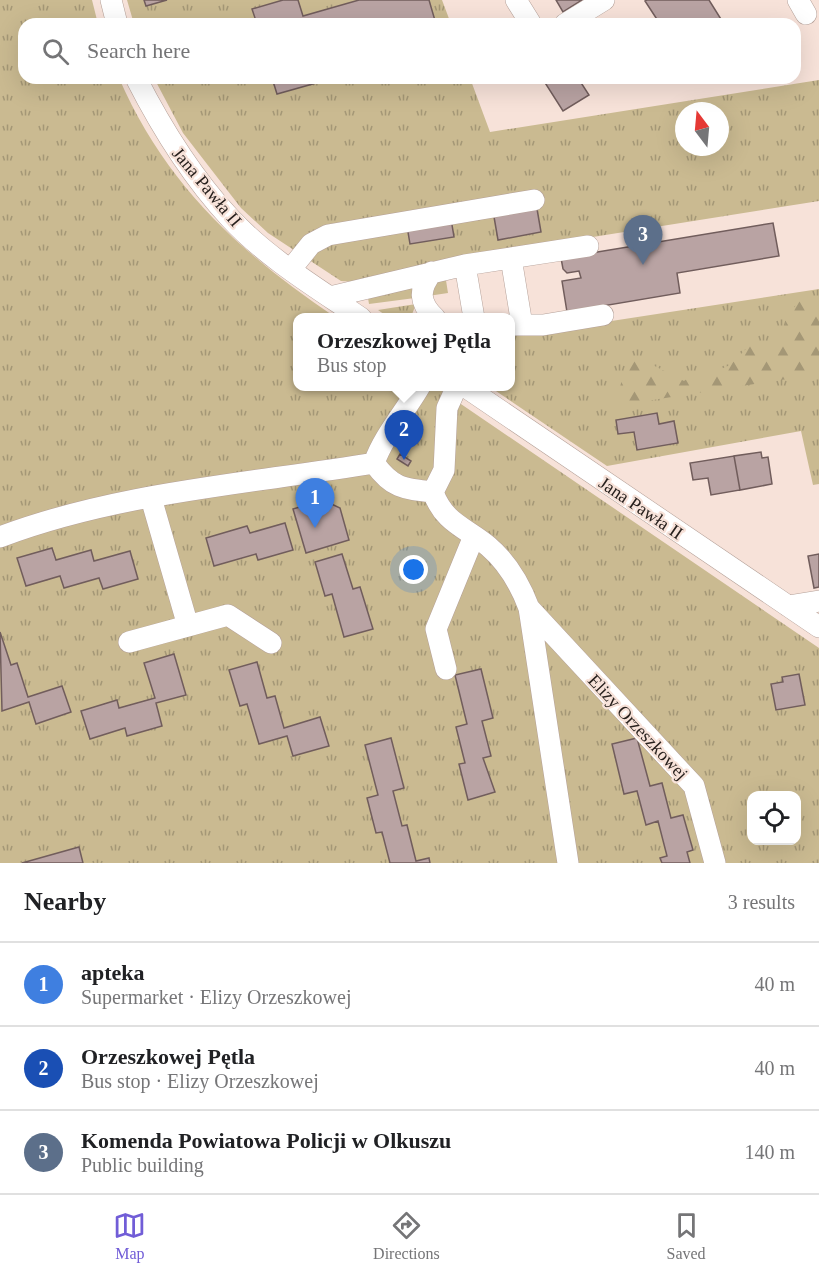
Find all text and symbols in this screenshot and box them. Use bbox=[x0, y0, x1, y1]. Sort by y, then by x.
search box bbox=[18, 18, 801, 84]
icon: search bbox=[39, 35, 72, 68]
text: Search here bbox=[87, 38, 190, 63]
north arrow bbox=[675, 102, 729, 156]
street label: Jana Pawła II bbox=[168, 143, 246, 231]
pin: 3 bbox=[624, 216, 662, 265]
popup bbox=[293, 313, 515, 391]
text: Orzeszkowej Pętla bbox=[317, 328, 491, 353]
text: Bus stop bbox=[317, 354, 386, 376]
pin: 2 bbox=[384, 410, 424, 460]
street label: Jana Pawła II bbox=[595, 473, 687, 543]
pin: 1 bbox=[296, 478, 334, 528]
your location bbox=[399, 555, 428, 584]
street label: Elizy Orzeszkowej bbox=[584, 670, 692, 784]
map controls bbox=[747, 791, 801, 845]
button: locate bbox=[747, 791, 801, 845]
text: Nearby bbox=[24, 887, 106, 916]
text: 3 results bbox=[728, 891, 795, 913]
text: apteka bbox=[81, 960, 145, 985]
text: 1 bbox=[39, 973, 49, 995]
text: 40 m bbox=[754, 973, 795, 995]
text: Supermarket · Elizy Orzeszkowej bbox=[81, 986, 351, 1008]
text: Orzeszkowej Pętla bbox=[81, 1044, 255, 1069]
text: 2 bbox=[39, 1057, 49, 1079]
text: 40 m bbox=[754, 1057, 795, 1079]
text: Bus stop · Elizy Orzeszkowej bbox=[81, 1070, 319, 1092]
text: Komenda Powiatowa Policji w Olkuszu bbox=[81, 1128, 451, 1153]
text: 3 bbox=[39, 1141, 49, 1163]
text: 140 m bbox=[744, 1141, 795, 1163]
text: Public building bbox=[81, 1154, 204, 1176]
tab: Map bbox=[113, 1209, 146, 1263]
tab: Directions bbox=[373, 1209, 440, 1263]
tab: Saved bbox=[666, 1209, 706, 1263]

